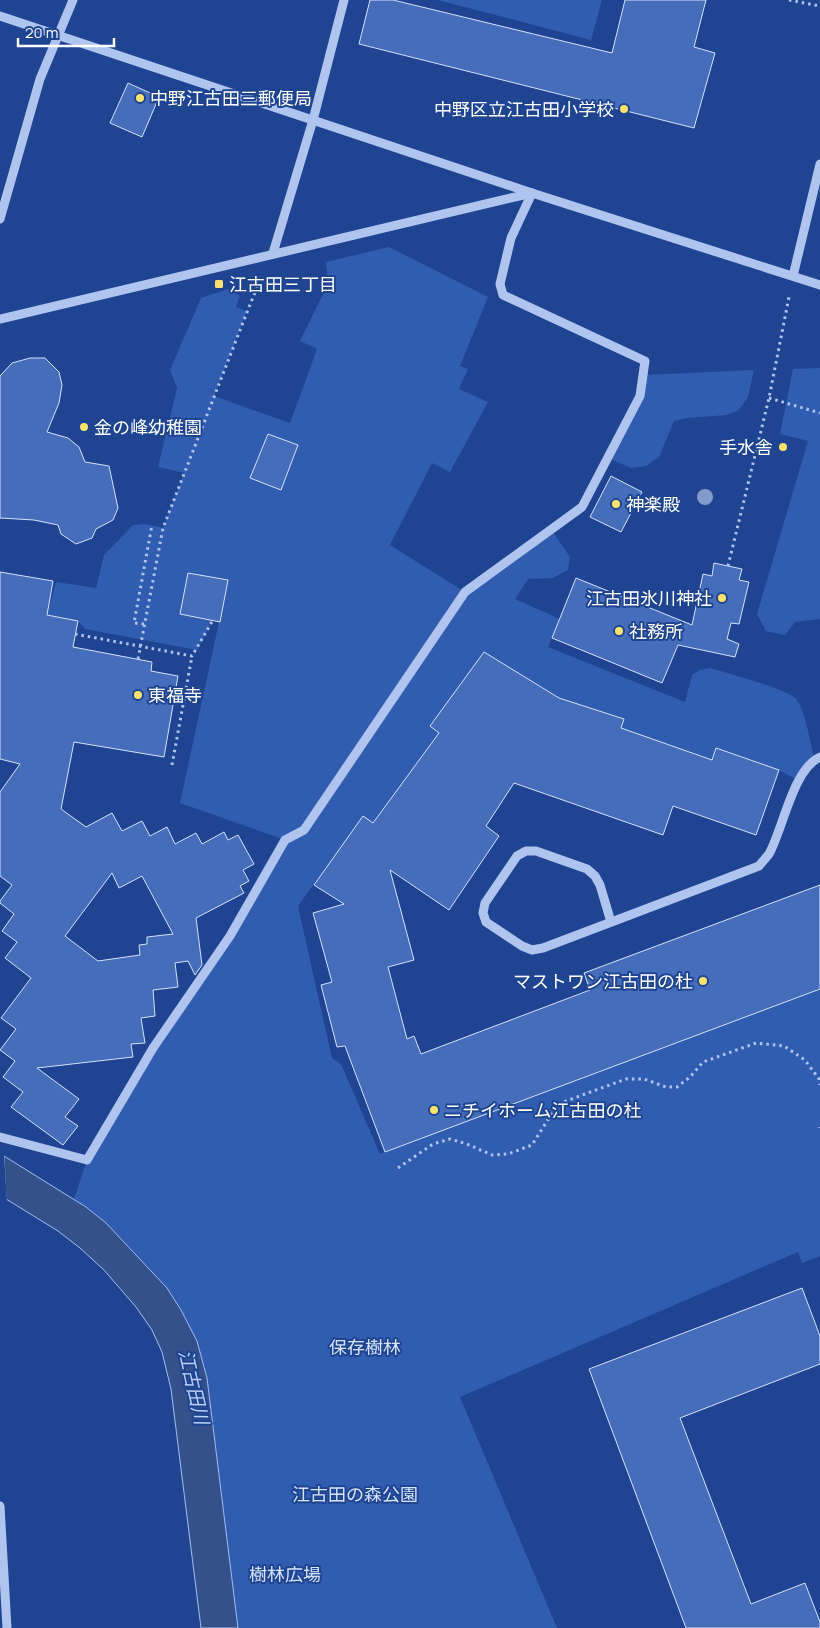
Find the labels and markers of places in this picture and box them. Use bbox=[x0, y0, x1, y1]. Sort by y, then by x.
place label: 中野江古田三郵便局 bbox=[150, 86, 312, 110]
marker: 中野江古田三郵便局 bbox=[134, 92, 146, 104]
place label: 中野区立江古田小学校 bbox=[434, 97, 614, 121]
marker: 中野区立江古田小学校 bbox=[618, 103, 630, 115]
place label: 江古田三丁目 bbox=[229, 272, 337, 296]
marker: 江古田三丁目 bbox=[213, 278, 225, 290]
place label: 金の峰幼稚園 bbox=[94, 415, 202, 439]
marker: 金の峰幼稚園 bbox=[78, 421, 90, 433]
place label: 手水舎 bbox=[719, 435, 773, 459]
marker: 手水舎 bbox=[777, 441, 789, 453]
place label: 神楽殿 bbox=[626, 492, 680, 516]
marker: 神楽殿 bbox=[610, 498, 622, 510]
place label: 江古田氷川神社 bbox=[586, 586, 712, 610]
marker: 江古田氷川神社 bbox=[716, 592, 728, 604]
place label: 社務所 bbox=[629, 619, 683, 643]
marker: 社務所 bbox=[613, 625, 625, 637]
place label: 東福寺 bbox=[148, 683, 202, 707]
marker: 東福寺 bbox=[132, 689, 144, 701]
place label: マストワン江古田の杜 bbox=[513, 969, 693, 993]
marker: マストワン江古田の杜 bbox=[697, 975, 709, 987]
place label: ニチイホーム江古田の杜 bbox=[444, 1098, 641, 1122]
marker: ニチイホーム江古田の杜 bbox=[428, 1104, 440, 1116]

